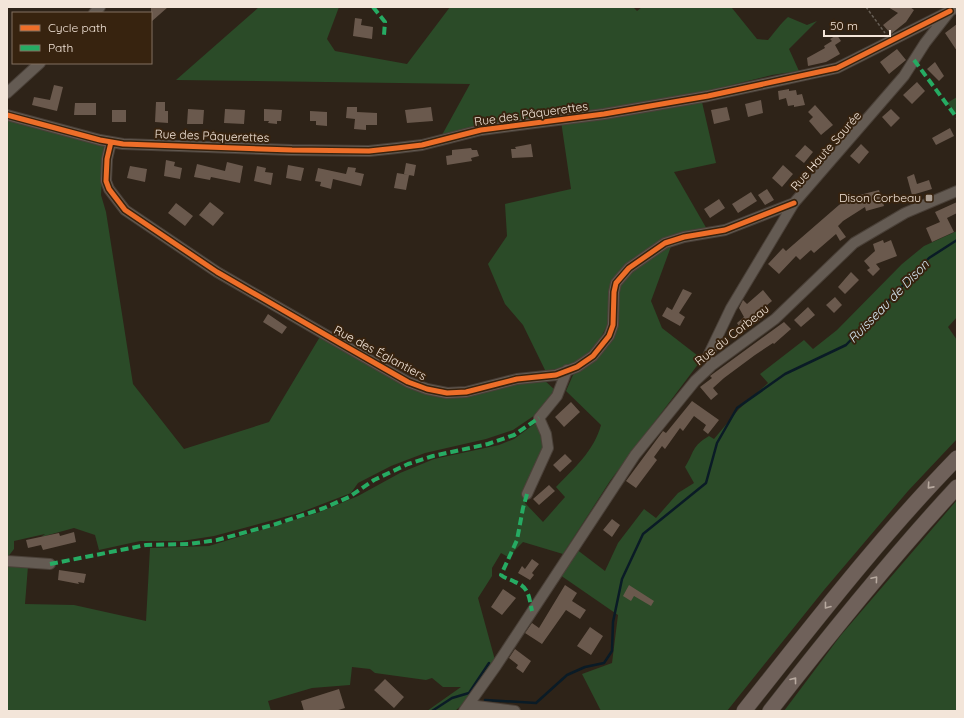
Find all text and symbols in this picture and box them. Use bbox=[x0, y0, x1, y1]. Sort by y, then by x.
legend bbox=[12, 12, 152, 64]
scale bar bbox=[824, 12, 890, 38]
text: 50 m bbox=[830, 18, 858, 33]
text: Cycle path bbox=[48, 20, 107, 35]
text: Path bbox=[48, 40, 73, 55]
street label: Rue des Pâquerettes bbox=[473, 98, 589, 129]
street label: Rue Haute Saurée bbox=[787, 108, 864, 193]
street label: Rue des Pâquerettes bbox=[154, 126, 270, 145]
place label: Dison Corbeau bbox=[839, 190, 921, 205]
marker: Dison Corbeau bbox=[924, 193, 934, 203]
water label: Ruisseau de Dison bbox=[844, 256, 932, 346]
street label: Rue du Corbeau bbox=[692, 301, 772, 368]
street label: Rue des Églantiers bbox=[331, 322, 429, 383]
one-way arrow bbox=[927, 481, 935, 489]
one-way arrow bbox=[870, 576, 877, 583]
one-way arrow bbox=[825, 601, 832, 608]
one-way arrow bbox=[789, 678, 796, 685]

